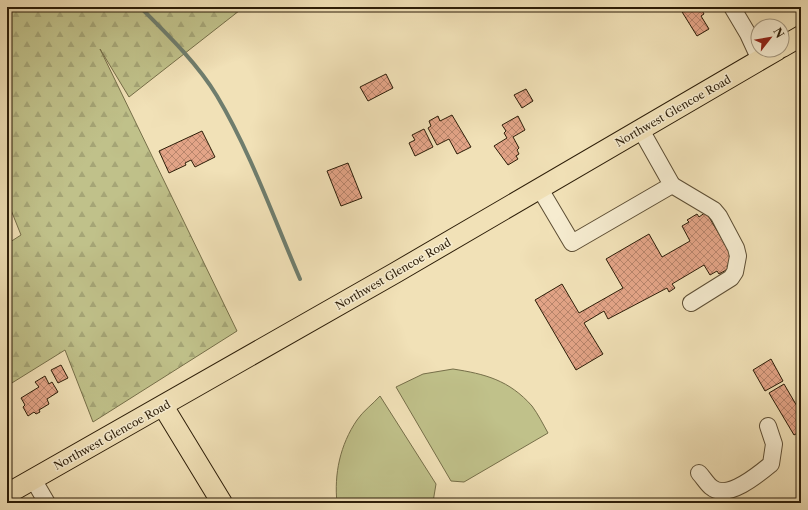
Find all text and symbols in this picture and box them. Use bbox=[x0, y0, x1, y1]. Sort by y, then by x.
north arrow bbox=[750, 18, 790, 58]
text: N bbox=[770, 25, 787, 41]
street label: Northwest Glencoe Road bbox=[613, 72, 734, 150]
street label: Northwest Glencoe Road bbox=[333, 235, 454, 313]
street label: Northwest Glencoe Road bbox=[51, 397, 173, 473]

